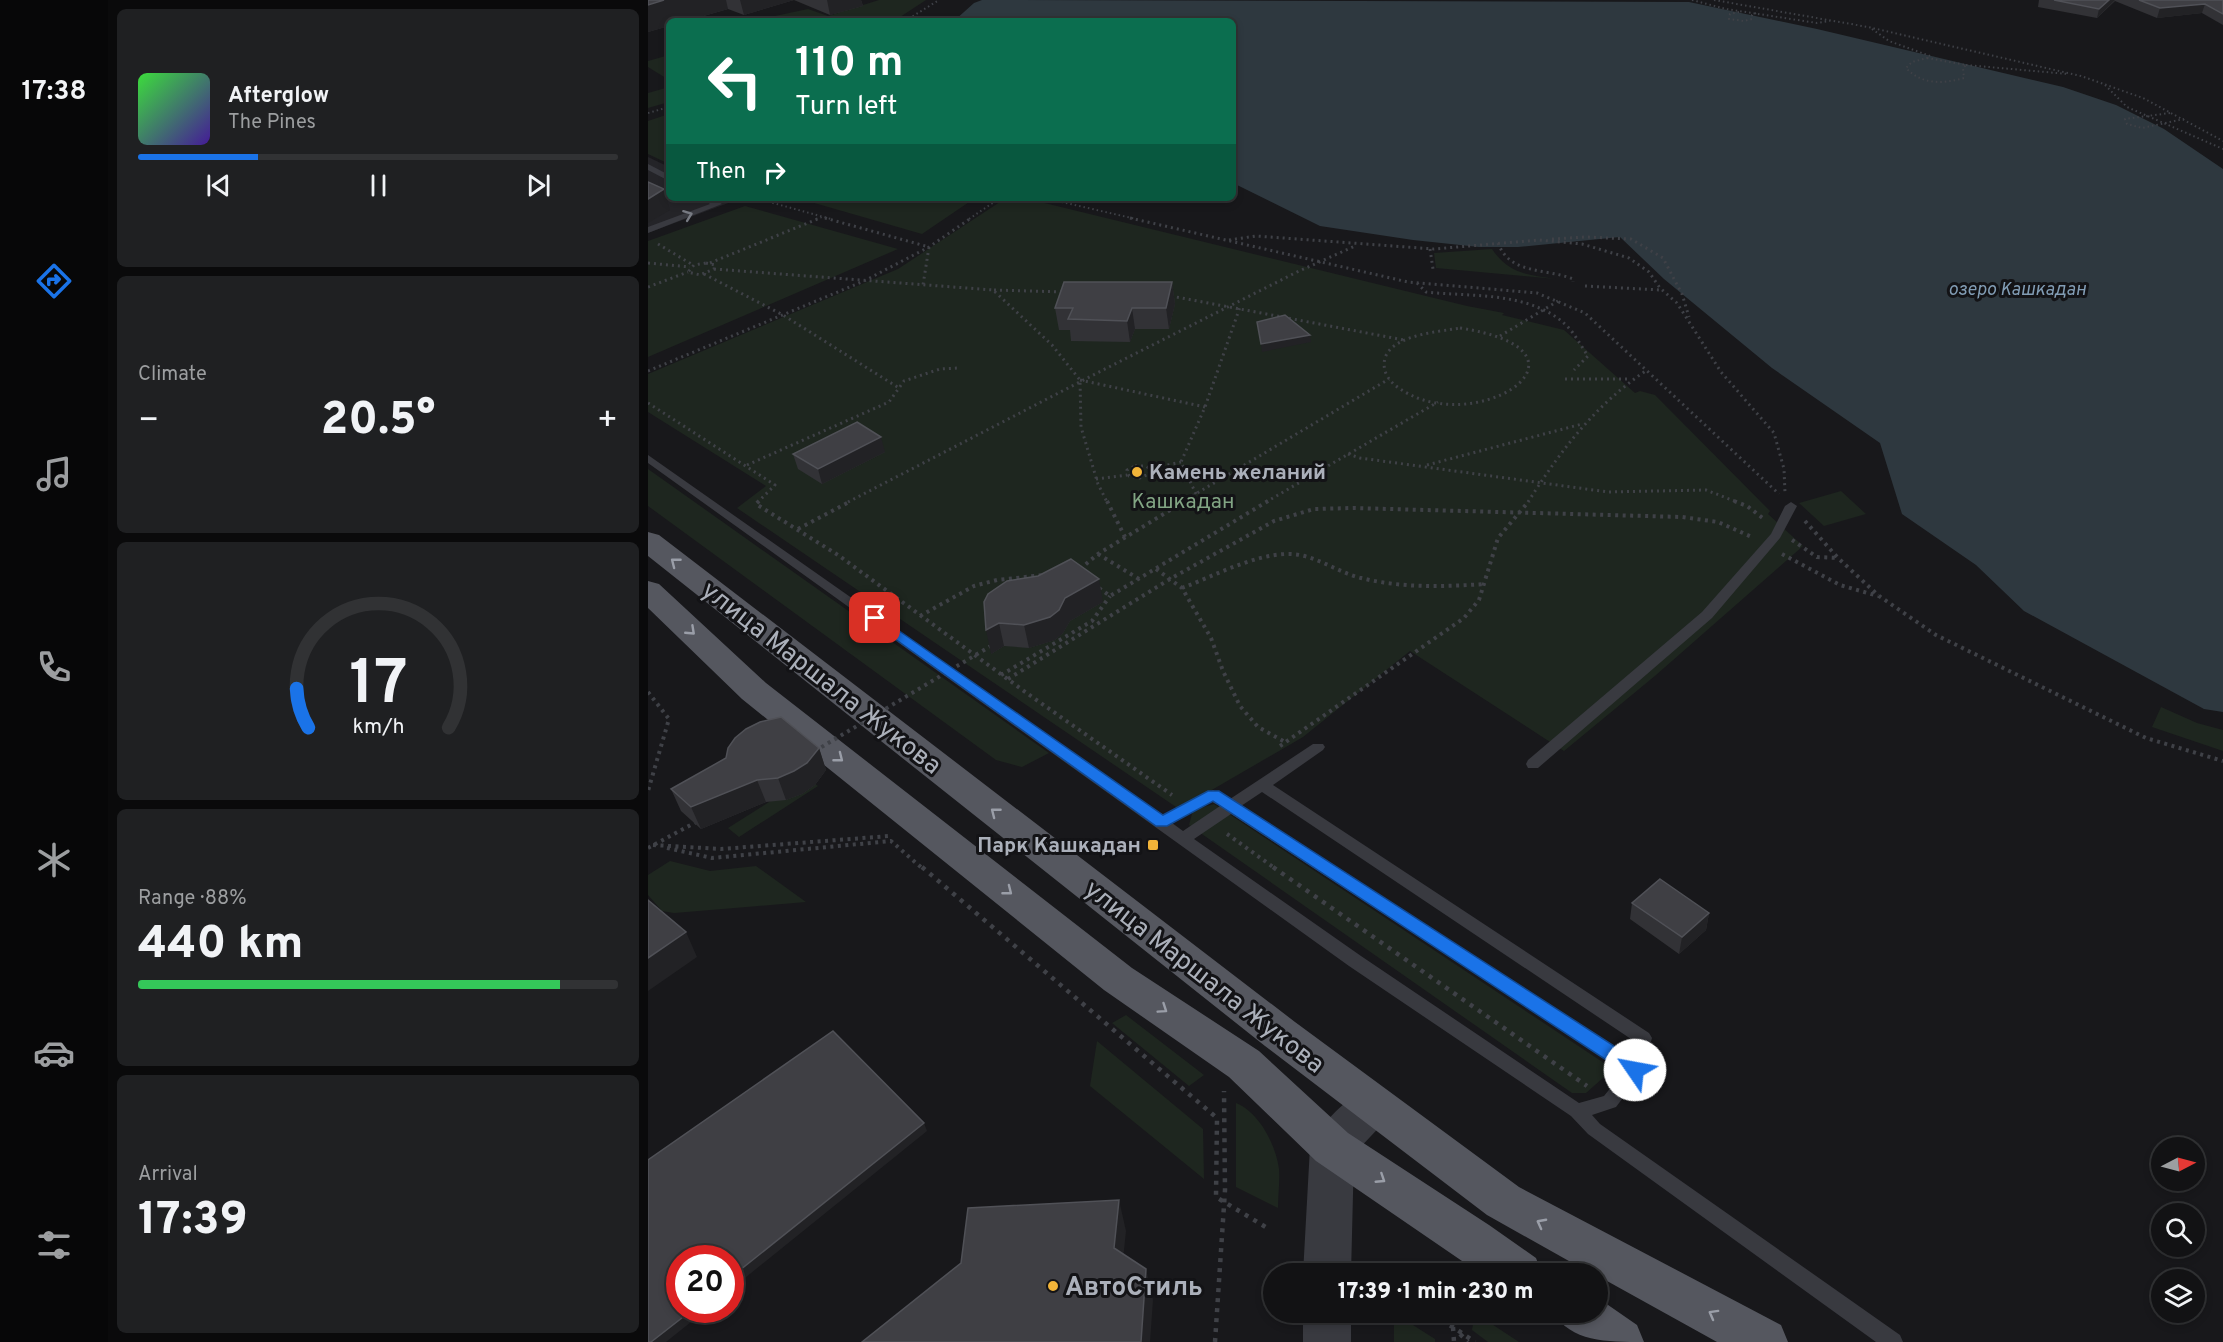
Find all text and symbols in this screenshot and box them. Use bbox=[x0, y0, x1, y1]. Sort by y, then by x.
text: 110 m bbox=[795, 38, 904, 91]
icon: left bbox=[696, 42, 774, 120]
text: 17:38 bbox=[21, 75, 87, 109]
text: Afterglow bbox=[228, 83, 329, 110]
text: Turn left bbox=[795, 90, 897, 124]
text: The Pines bbox=[228, 110, 316, 136]
icon: right bbox=[758, 156, 791, 189]
text: Then bbox=[696, 159, 746, 186]
icon: previous bbox=[202, 169, 235, 202]
icon: pause bbox=[362, 169, 395, 202]
icon: next bbox=[522, 169, 555, 202]
one-way arrow bbox=[682, 209, 693, 222]
icon: directions bbox=[33, 260, 75, 302]
water label: озеро Кашкадан bbox=[1948, 279, 2086, 302]
text: Climate bbox=[138, 362, 207, 388]
text: 20.5° bbox=[321, 393, 435, 450]
text: − bbox=[138, 401, 159, 443]
text: + bbox=[597, 401, 618, 443]
icon: music bbox=[33, 453, 75, 495]
place label: Камень желаний bbox=[1149, 460, 1326, 487]
marker: Камень желаний bbox=[1130, 465, 1144, 479]
park label: Кашкадан bbox=[1131, 489, 1235, 516]
one-way arrow bbox=[671, 559, 682, 570]
street label: улица Маршала Жукова bbox=[694, 575, 947, 783]
pin bbox=[849, 592, 900, 643]
icon: arrive bbox=[858, 601, 891, 634]
one-way arrow bbox=[684, 624, 694, 635]
icon: phone bbox=[33, 646, 75, 688]
text: 17 bbox=[349, 647, 407, 726]
text: km/h bbox=[352, 714, 404, 741]
one-way arrow bbox=[832, 750, 843, 761]
one-way arrow bbox=[990, 808, 1001, 819]
place label: Парк Кашкадан bbox=[977, 833, 1141, 860]
marker: Парк Кашкадан bbox=[1146, 838, 1160, 852]
icon: climate bbox=[33, 839, 75, 881]
street label: улица Маршала Жукова bbox=[1077, 874, 1330, 1082]
one-way arrow bbox=[1001, 884, 1012, 895]
text: Range · 88% bbox=[138, 886, 247, 912]
text: 440 km bbox=[138, 917, 303, 974]
one-way arrow bbox=[1157, 1002, 1168, 1013]
icon: car bbox=[33, 1032, 75, 1074]
position arrow bbox=[1603, 1038, 1667, 1102]
north arrow bbox=[2151, 1137, 2205, 1191]
map controls bbox=[2151, 1137, 2205, 1323]
text: Arrival bbox=[138, 1162, 198, 1188]
one-way arrow bbox=[1375, 1172, 1385, 1184]
text: 17:39 bbox=[138, 1193, 248, 1250]
button: search bbox=[2151, 1203, 2205, 1257]
one-way arrow bbox=[1537, 1219, 1547, 1230]
icon: filters bbox=[33, 1224, 75, 1266]
speed limit sign: 20 bbox=[666, 1245, 744, 1323]
button: layers bbox=[2151, 1269, 2205, 1323]
place label: АвтоСтиль bbox=[1065, 1272, 1203, 1305]
marker: АвтоСтиль bbox=[1046, 1279, 1060, 1293]
text: 17:39 · 1 min · 230 m bbox=[1338, 1279, 1533, 1306]
one-way arrow bbox=[1709, 1309, 1720, 1321]

